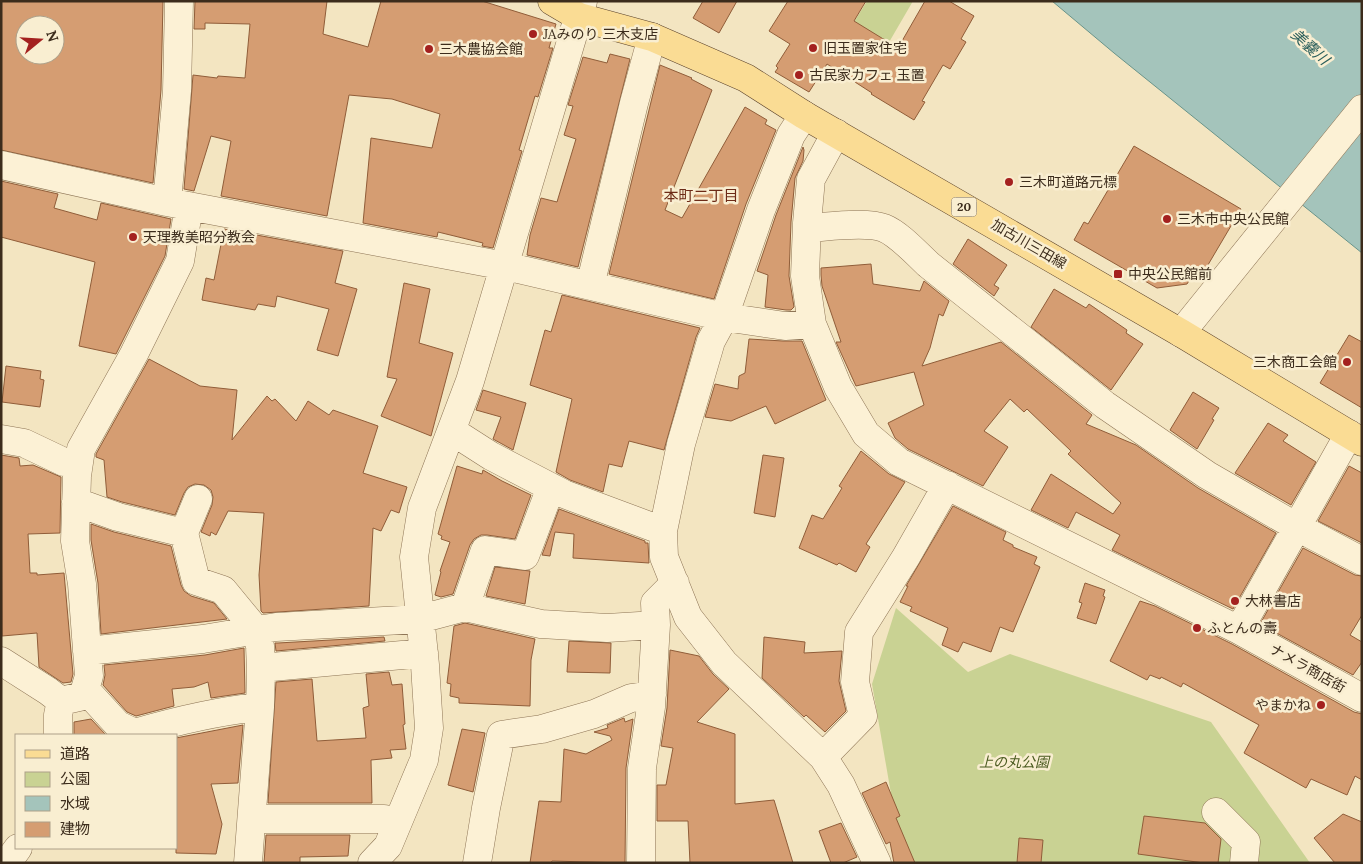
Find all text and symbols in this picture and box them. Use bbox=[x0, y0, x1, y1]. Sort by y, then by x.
north arrow bbox=[15, 15, 65, 65]
place label: JAみのり 三木支店 bbox=[542, 25, 658, 43]
water label: 美嚢川 bbox=[1287, 25, 1335, 70]
text: N bbox=[42, 28, 63, 44]
marker: JAみのり 三木支店 bbox=[527, 28, 539, 40]
place label: 旧玉置家住宅 bbox=[823, 39, 907, 57]
place label: 三木農協会館 bbox=[439, 40, 523, 58]
marker: 旧玉置家住宅 bbox=[807, 42, 819, 54]
marker: 三木農協会館 bbox=[423, 43, 435, 55]
place label: 古民家カフェ 玉置 bbox=[809, 66, 925, 84]
marker: 古民家カフェ 玉置 bbox=[793, 69, 805, 81]
place label: 三木町道路元標 bbox=[1019, 173, 1117, 191]
marker: 三木町道路元標 bbox=[1003, 176, 1015, 188]
district label: 本町二丁目 bbox=[663, 186, 739, 205]
road number: 20 bbox=[952, 198, 976, 216]
place label: 三木市中央公民館 bbox=[1177, 210, 1289, 228]
marker: 三木市中央公民館 bbox=[1161, 213, 1173, 225]
street label: 加古川三田線 bbox=[988, 215, 1070, 273]
place label: 天理教美昭分教会 bbox=[143, 228, 255, 246]
marker: 天理教美昭分教会 bbox=[127, 231, 139, 243]
place label: 中央公民館前 bbox=[1128, 265, 1212, 283]
marker: 中央公民館前 bbox=[1112, 268, 1124, 280]
place label: 三木商工会館 bbox=[1253, 353, 1337, 371]
marker: 三木商工会館 bbox=[1341, 356, 1353, 368]
place label: 大林書店 bbox=[1245, 592, 1301, 610]
marker: 大林書店 bbox=[1229, 595, 1241, 607]
place label: ふとんの壽 bbox=[1207, 619, 1277, 637]
marker: ふとんの壽 bbox=[1191, 622, 1203, 634]
street label: ナメラ商店街 bbox=[1267, 640, 1349, 696]
place label: やまかね bbox=[1255, 696, 1311, 714]
marker: やまかね bbox=[1315, 699, 1327, 711]
legend bbox=[15, 734, 178, 849]
text: 道路 bbox=[60, 744, 90, 763]
park label: 上の丸公園 bbox=[979, 753, 1051, 771]
text: 公園 bbox=[60, 769, 90, 788]
text: 水域 bbox=[60, 794, 90, 813]
text: 建物 bbox=[60, 819, 90, 838]

